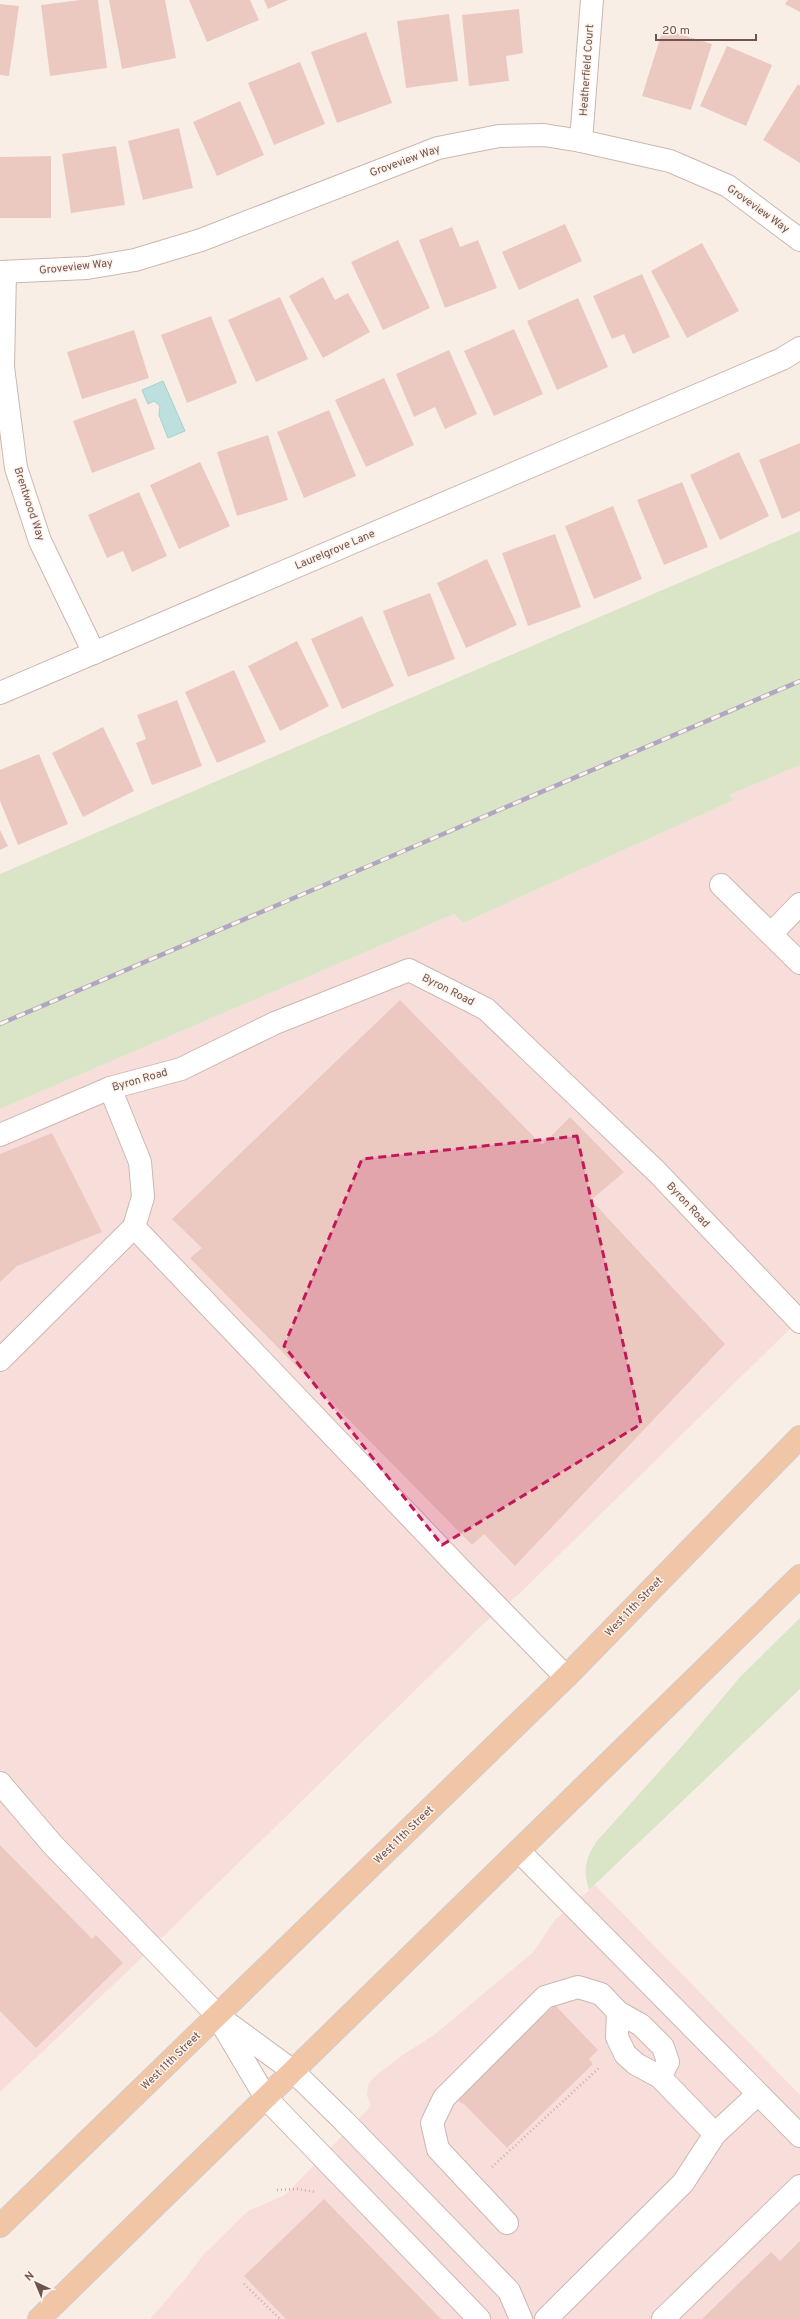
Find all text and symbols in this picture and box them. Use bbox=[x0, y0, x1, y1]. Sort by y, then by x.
scale bar bbox=[656, 16, 756, 42]
text: 20 m bbox=[662, 23, 690, 39]
street label: Heatherfield Court bbox=[577, 24, 597, 116]
street label: Groveview Way bbox=[368, 142, 442, 180]
street label: Groveview Way bbox=[724, 182, 792, 236]
street label: Groveview Way bbox=[38, 256, 114, 278]
street label: Brentwood Way bbox=[10, 465, 48, 543]
street label: Laurelgrove Lane bbox=[293, 527, 377, 573]
street label: Byron Road bbox=[419, 971, 477, 1009]
street label: Byron Road bbox=[111, 1065, 169, 1095]
street label: Byron Road bbox=[663, 1179, 713, 1231]
street label: West 11th Street bbox=[602, 1574, 666, 1640]
street label: West 11th Street bbox=[371, 1803, 437, 1867]
street label: West 11th Street bbox=[138, 2029, 204, 2093]
north arrow bbox=[16, 2263, 56, 2303]
text: N bbox=[22, 2269, 37, 2284]

